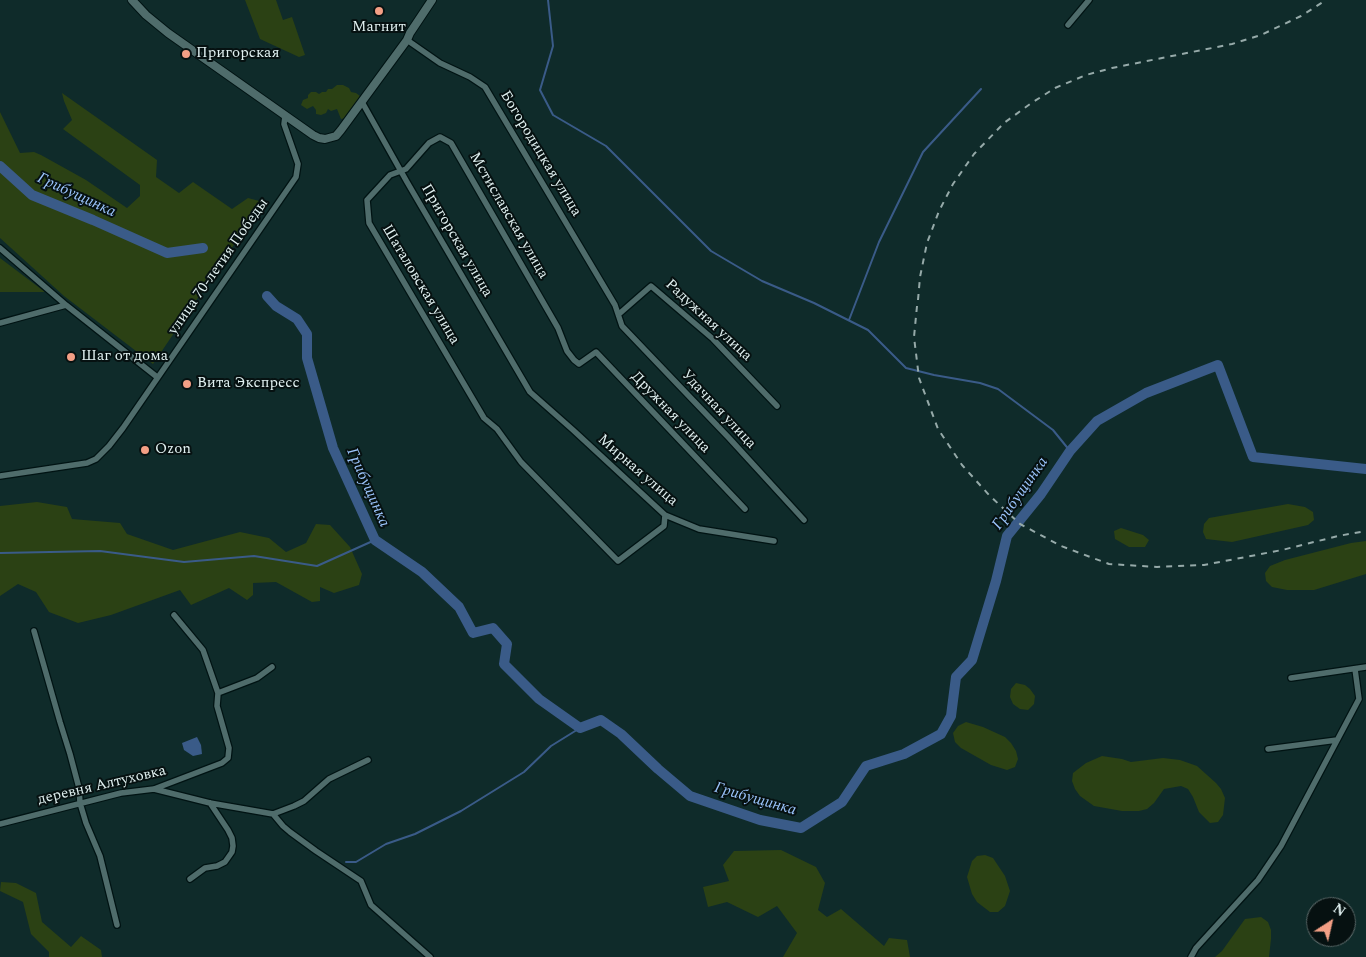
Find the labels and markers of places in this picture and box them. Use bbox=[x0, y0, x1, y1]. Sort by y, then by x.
marker: Магнит bbox=[373, 5, 385, 17]
place label: Магнит bbox=[352, 19, 406, 37]
place label: Пригорская bbox=[196, 45, 279, 63]
marker: Пригорская bbox=[180, 48, 192, 60]
place label: Шаг от дома bbox=[81, 348, 168, 366]
marker: Шаг от дома bbox=[65, 351, 77, 363]
place label: Вита Экспресс bbox=[197, 375, 300, 393]
marker: Вита Экспресс bbox=[181, 378, 193, 390]
place label: Ozon bbox=[155, 441, 191, 459]
marker: Ozon bbox=[139, 444, 151, 456]

